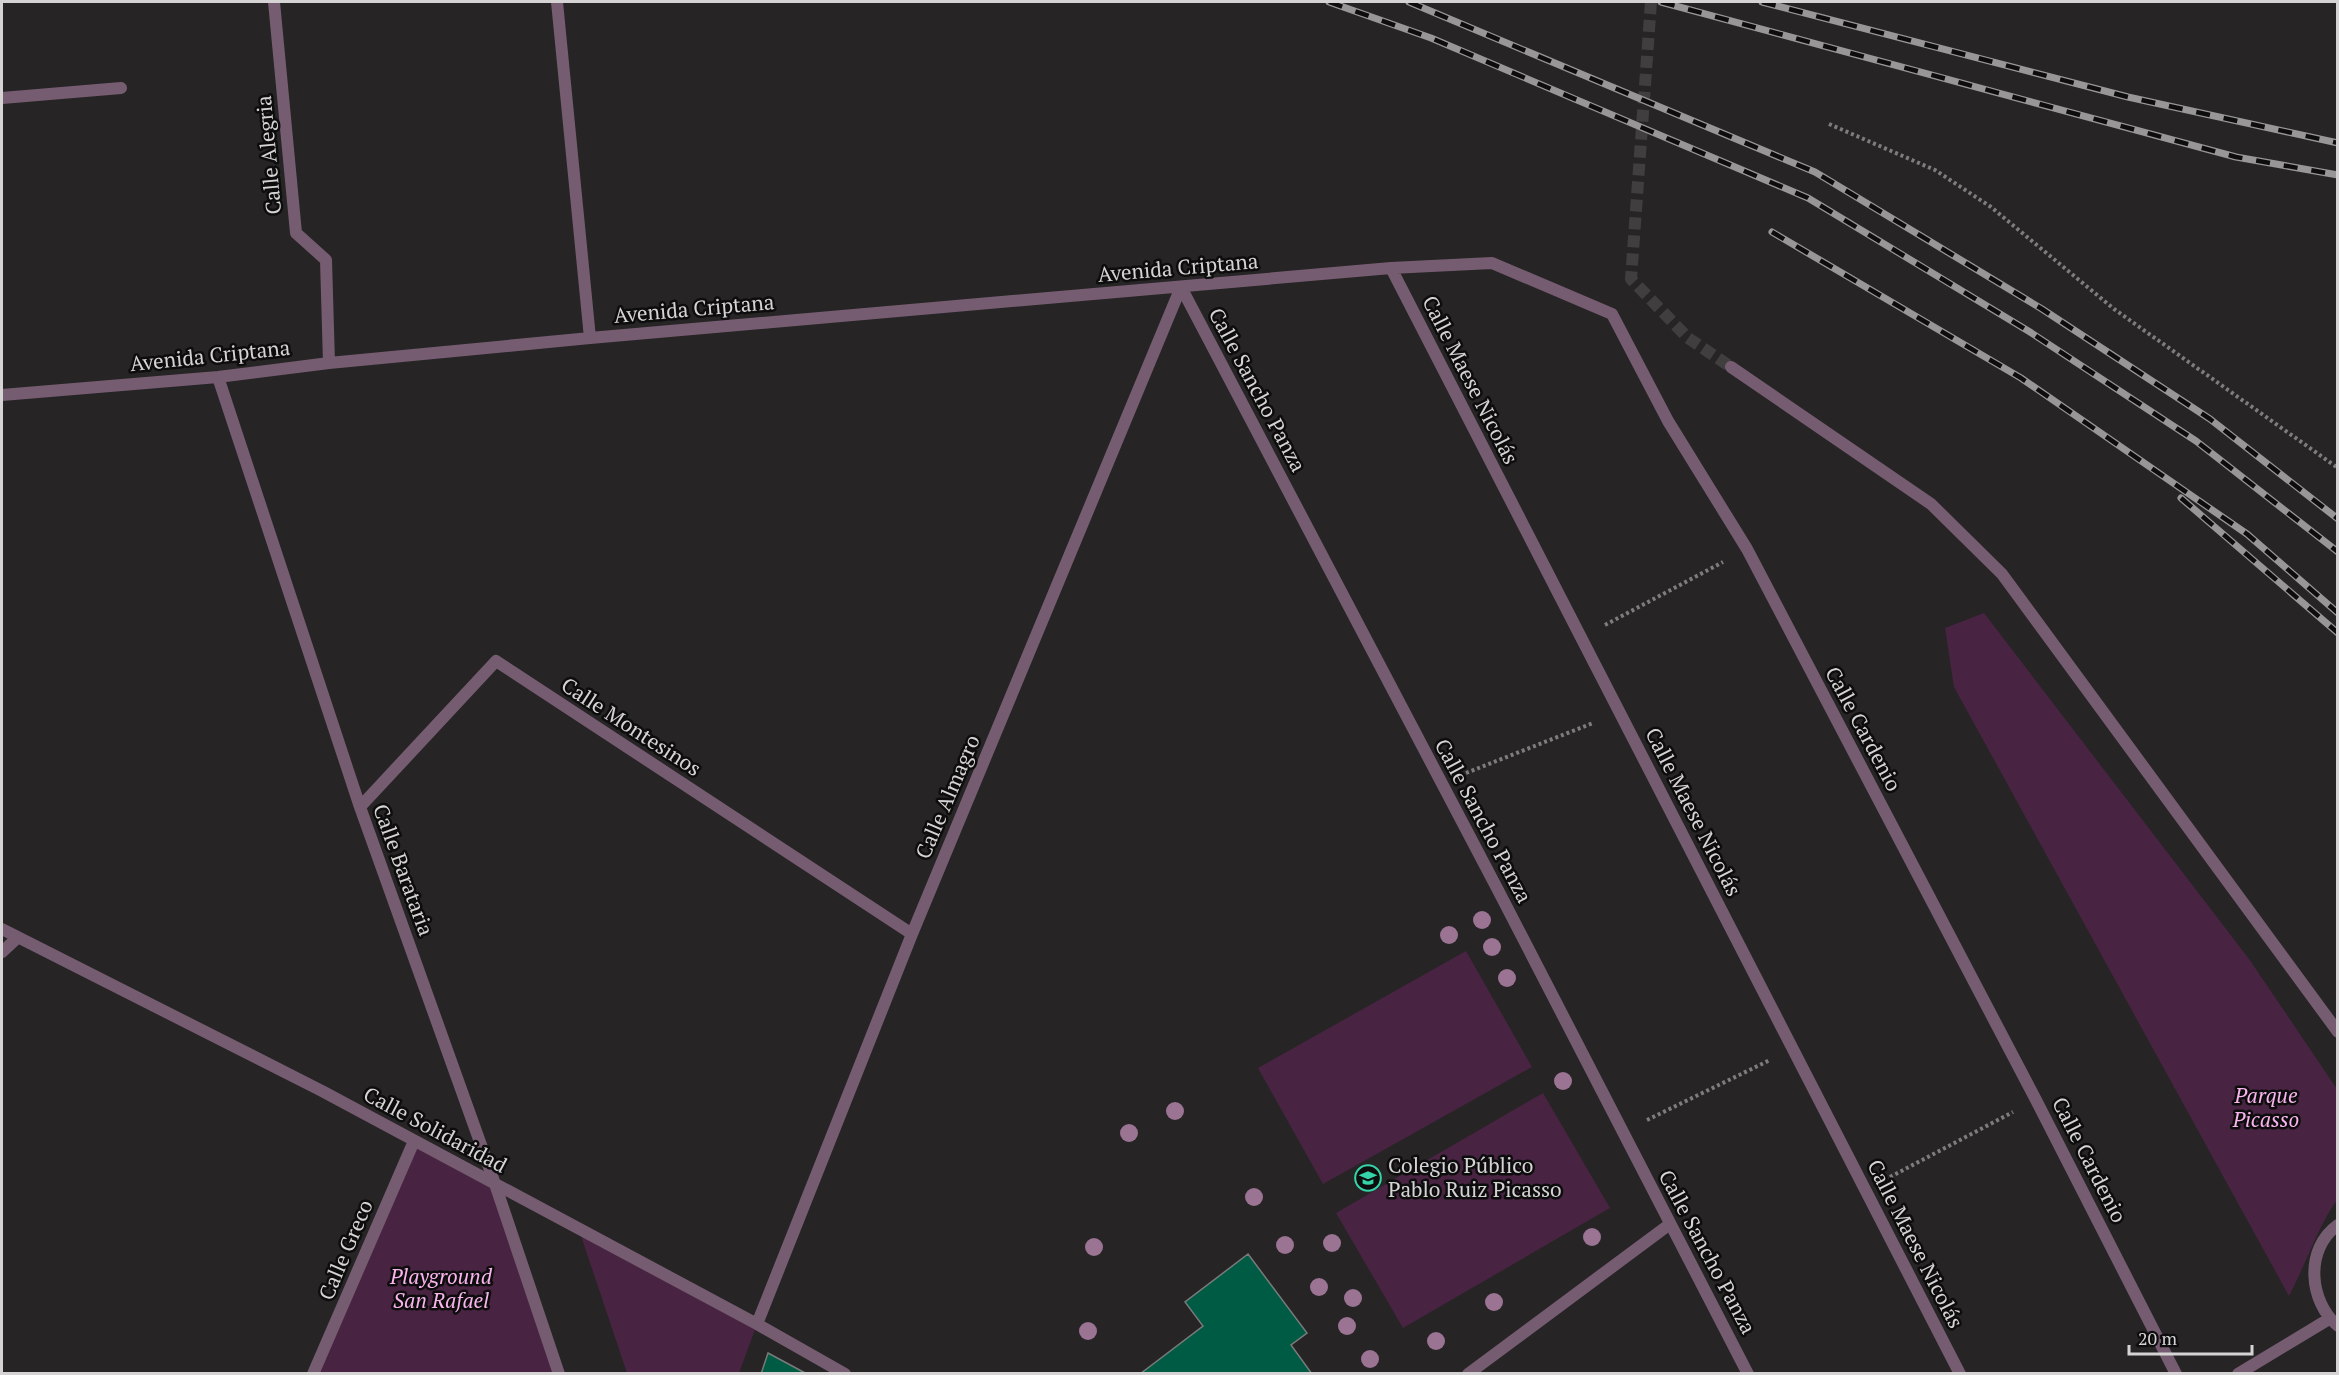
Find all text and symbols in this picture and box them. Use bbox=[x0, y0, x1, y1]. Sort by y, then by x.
street label: Calle Alegria bbox=[249, 94, 287, 216]
street label: Avenida Criptana bbox=[1097, 246, 1260, 288]
street label: Avenida Criptana bbox=[613, 287, 776, 329]
street label: Calle Maese Nicolás bbox=[1416, 291, 1525, 468]
street label: Calle Sancho Panza bbox=[1203, 303, 1313, 477]
street label: Avenida Criptana bbox=[128, 333, 292, 377]
street label: Calle Cardenio bbox=[1819, 661, 1908, 796]
street label: Calle Montesinos bbox=[556, 670, 707, 782]
street label: Calle Maese Nicolás bbox=[1639, 723, 1748, 900]
street label: Calle Almagro bbox=[908, 730, 986, 863]
street label: Calle Sancho Panza bbox=[1429, 734, 1539, 908]
street label: Calle Barataria bbox=[367, 800, 441, 940]
street label: Calle Solidaridad bbox=[359, 1080, 512, 1179]
park label: Parque Picasso bbox=[2232, 1081, 2299, 1133]
street label: Calle Cardenio bbox=[2046, 1092, 2134, 1227]
place label: Colegio Público Pablo Ruiz Picasso bbox=[1388, 1151, 1562, 1203]
street label: Calle Maese Nicolás bbox=[1861, 1155, 1970, 1332]
school or university icon: Colegio Público Pablo Ruiz Picasso bbox=[1353, 1163, 1383, 1193]
street label: Calle Sancho Panza bbox=[1653, 1165, 1763, 1339]
street label: Calle Greco bbox=[311, 1195, 379, 1304]
park label: Playground San Rafael bbox=[389, 1262, 493, 1314]
scale bar bbox=[2129, 1318, 2252, 1356]
text: 20 m bbox=[2138, 1326, 2178, 1350]

